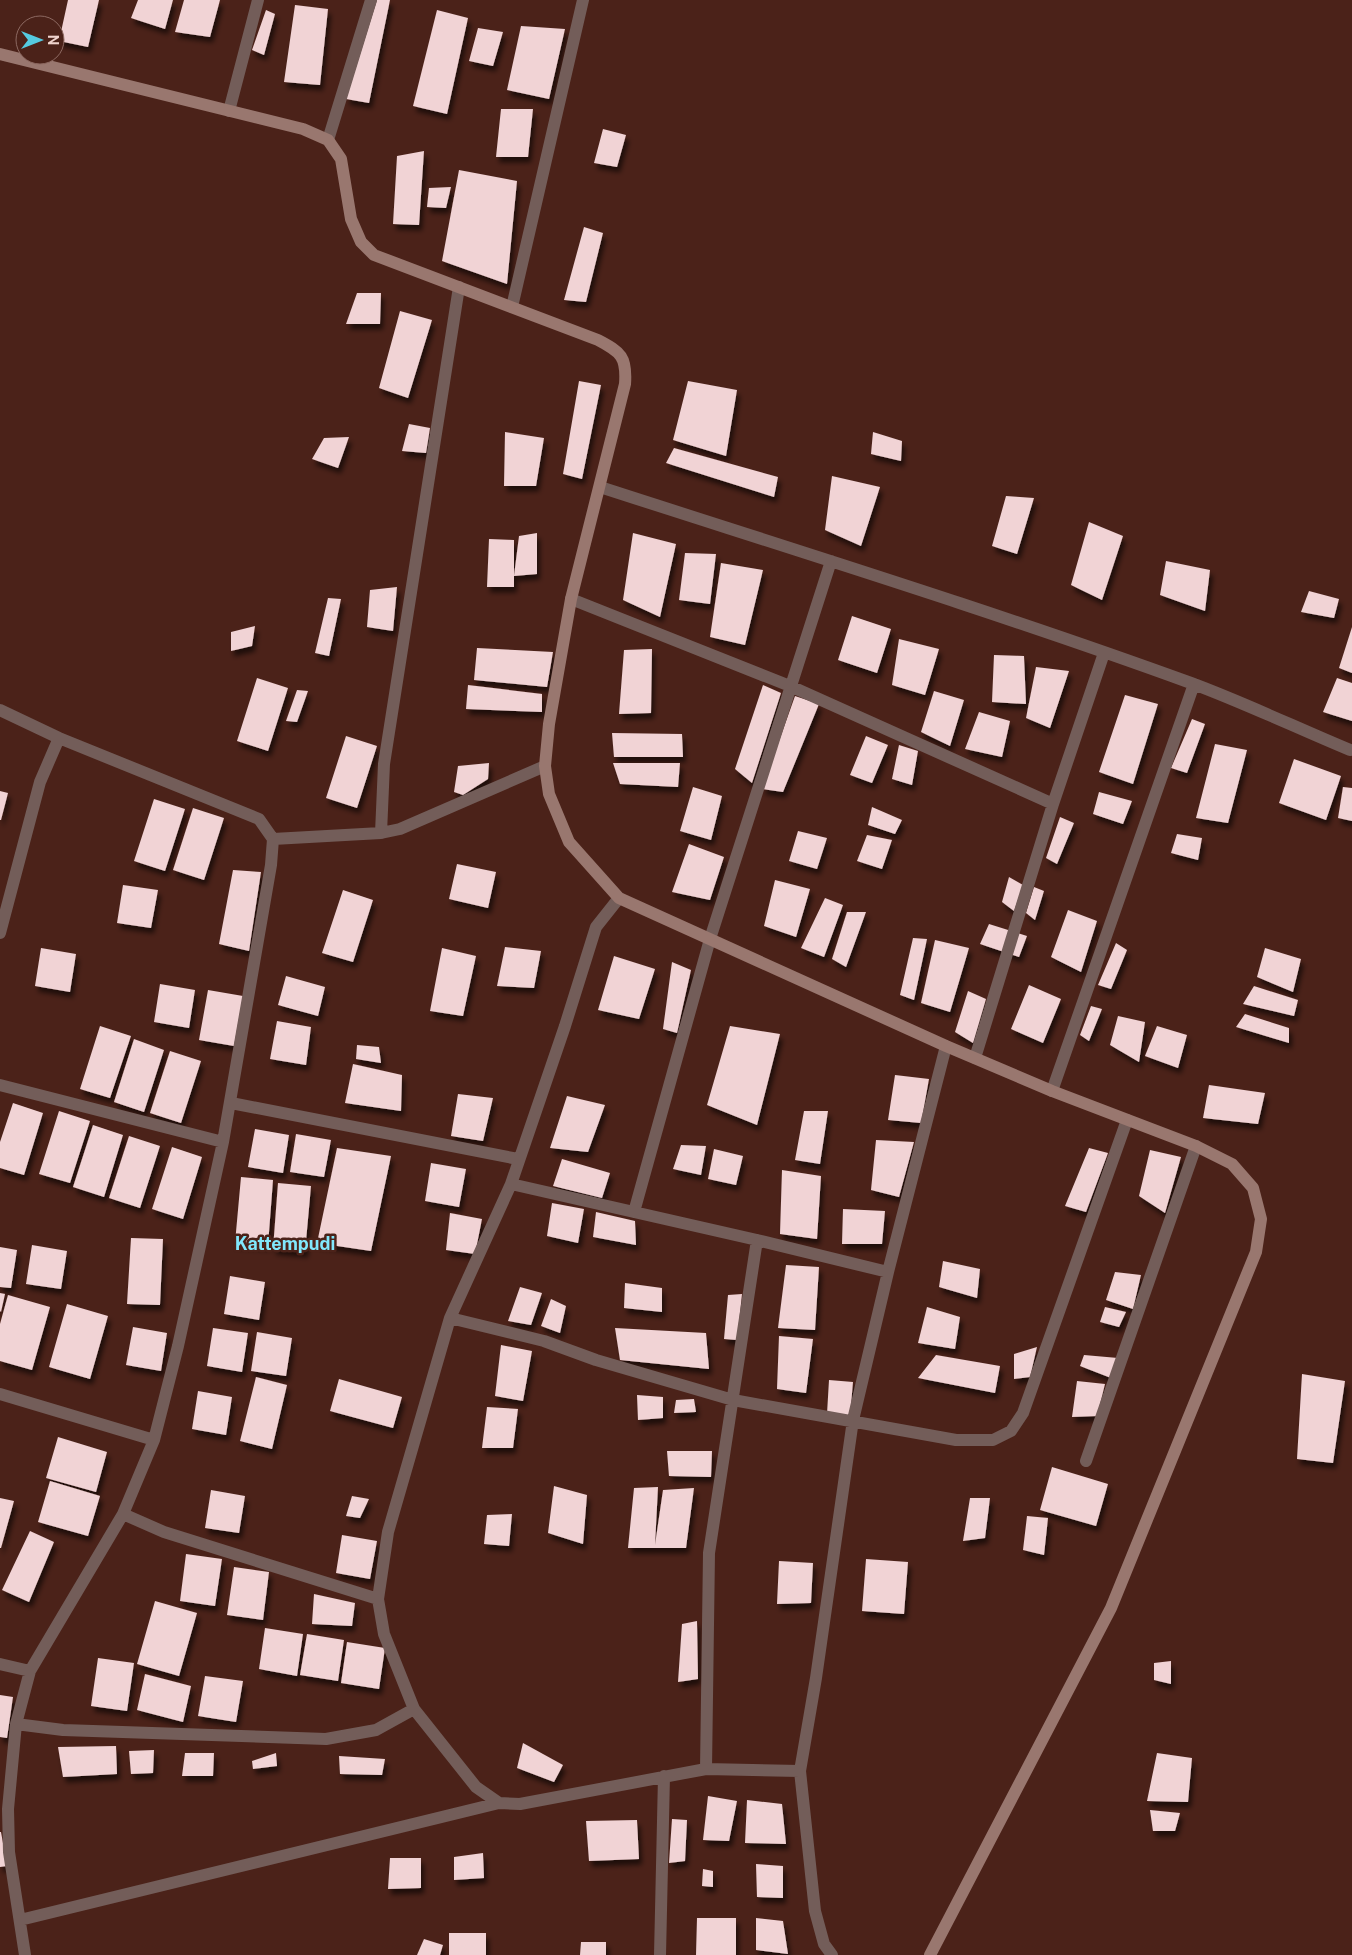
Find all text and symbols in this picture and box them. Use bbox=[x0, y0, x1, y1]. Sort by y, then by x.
north arrow bbox=[15, 15, 65, 65]
text: N bbox=[45, 35, 61, 45]
district label: Kattempudi bbox=[235, 1233, 335, 1254]

